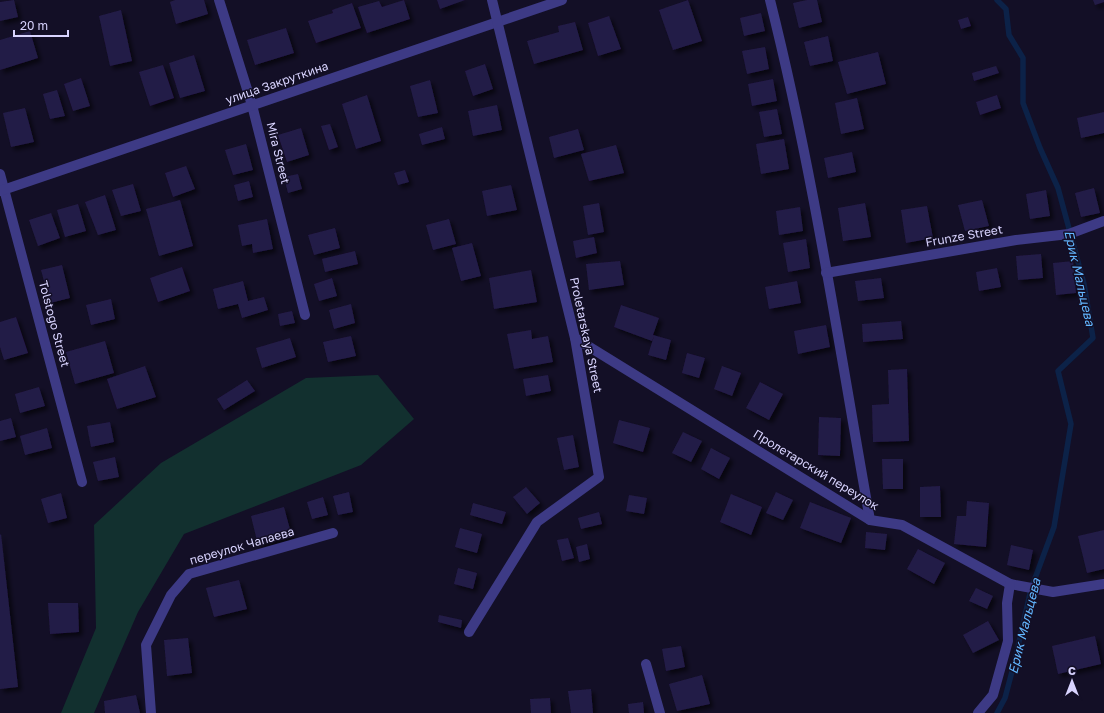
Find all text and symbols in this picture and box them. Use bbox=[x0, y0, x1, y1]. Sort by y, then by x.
scale bar bbox=[14, 12, 68, 38]
text: 20 m bbox=[20, 18, 48, 33]
street label: улица Закруткина bbox=[223, 58, 330, 107]
street label: Mira Street bbox=[264, 120, 293, 186]
street label: Frunze Street bbox=[924, 221, 1004, 250]
water label: Ерик Мальцева bbox=[1061, 229, 1099, 328]
street label: Proletarskaya Street bbox=[567, 276, 606, 394]
street label: Tolstogo Street bbox=[36, 279, 73, 369]
street label: Пролетарский переулок bbox=[751, 426, 882, 513]
street label: переулок Чапаева bbox=[188, 523, 296, 568]
water label: Ерик Мальцева bbox=[1004, 576, 1044, 675]
north arrow bbox=[1052, 661, 1092, 701]
text: С bbox=[1068, 664, 1076, 677]

